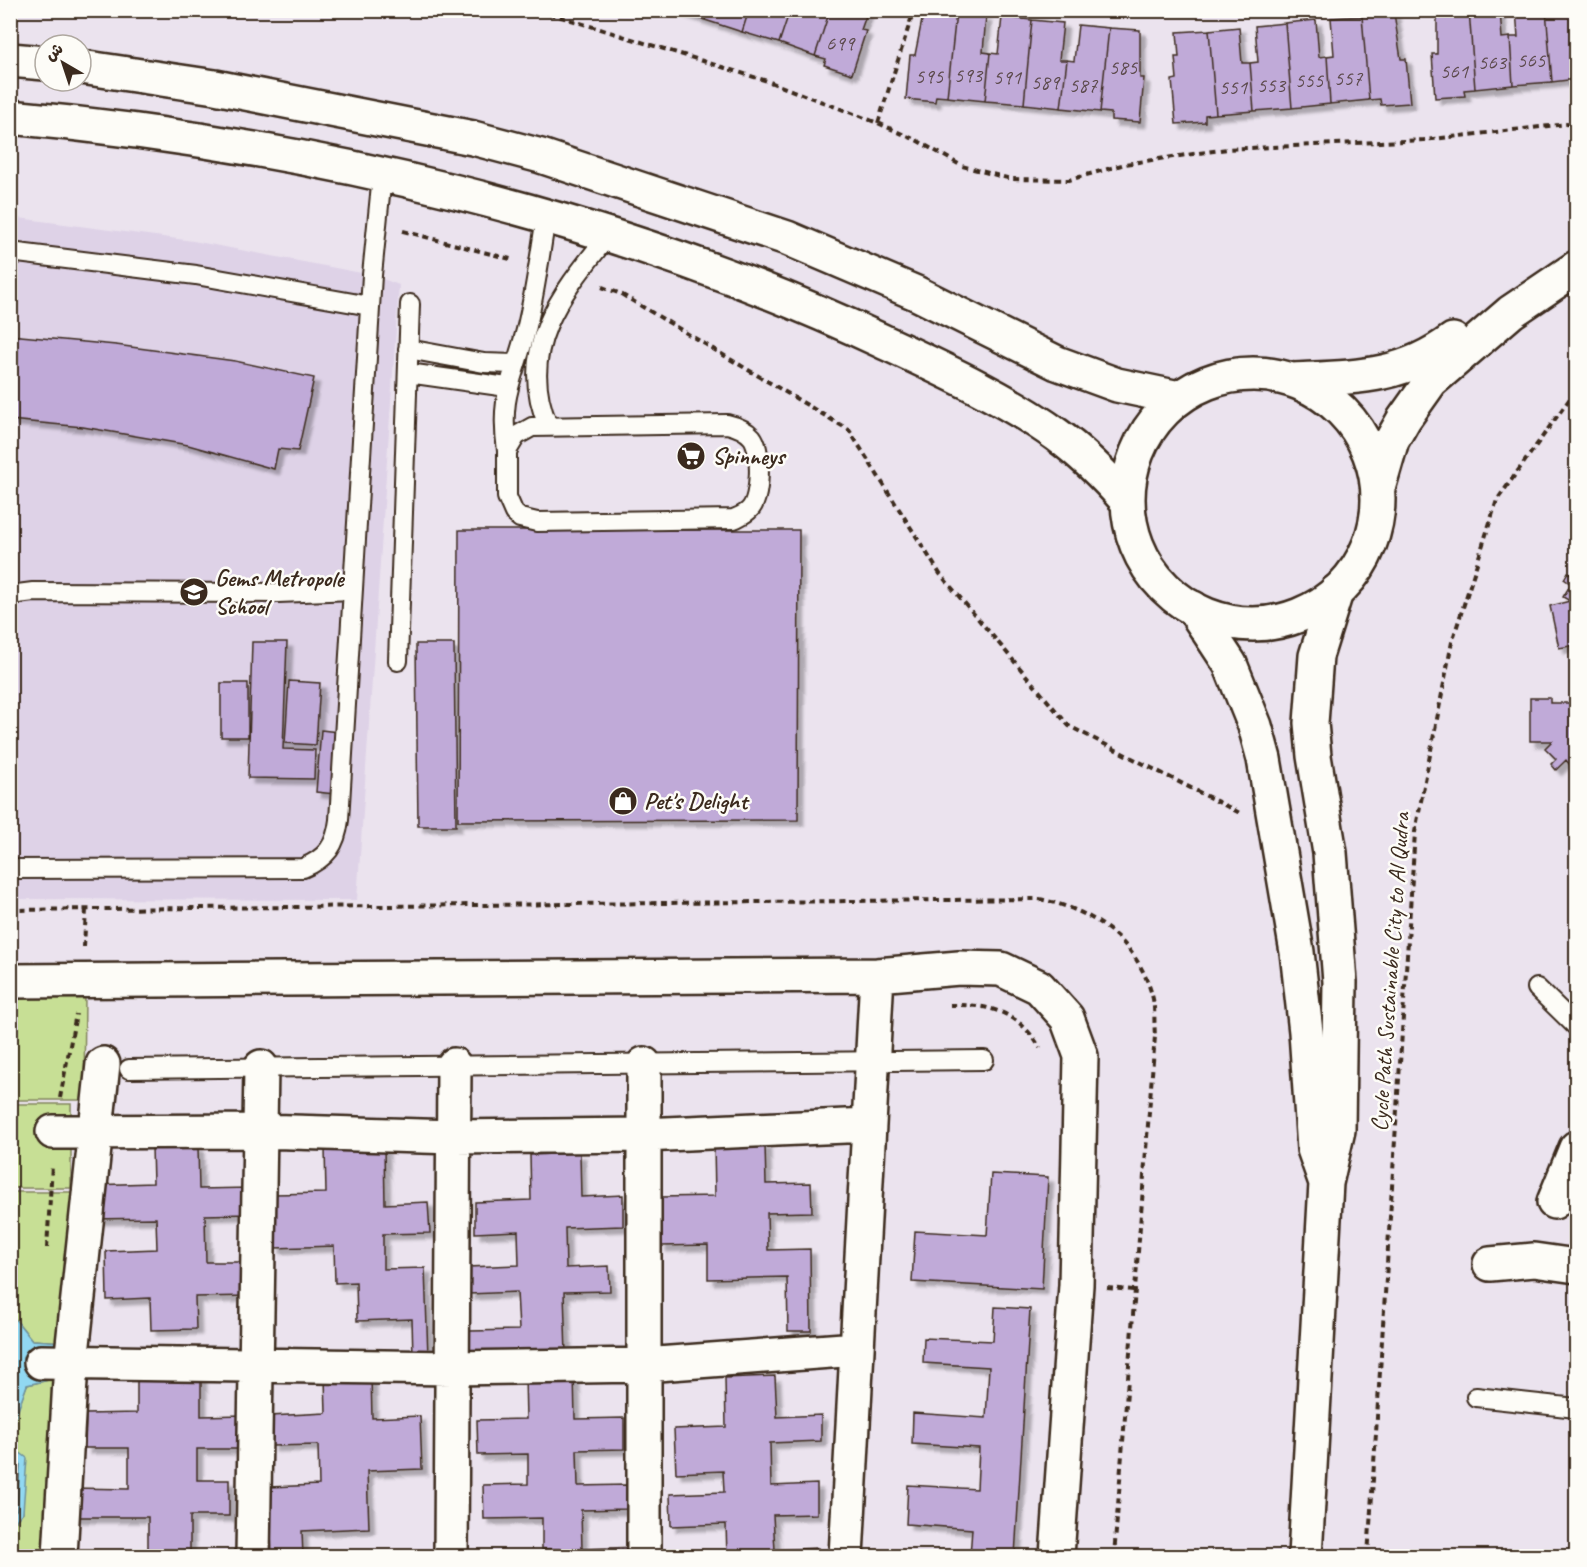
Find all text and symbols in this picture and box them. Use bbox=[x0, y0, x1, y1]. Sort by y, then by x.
house number: 699 bbox=[826, 30, 856, 56]
north arrow bbox=[33, 33, 93, 93]
text: ش bbox=[41, 39, 67, 65]
house number: 565 bbox=[1517, 47, 1547, 73]
house number: 563 bbox=[1478, 49, 1508, 75]
house number: 585 bbox=[1109, 54, 1139, 80]
house number: 561 bbox=[1440, 58, 1470, 84]
house number: 593 bbox=[954, 62, 984, 88]
house number: 595 bbox=[915, 63, 945, 89]
house number: 591 bbox=[993, 64, 1023, 90]
house number: 557 bbox=[1334, 65, 1364, 91]
house number: 555 bbox=[1295, 67, 1325, 93]
house number: 589 bbox=[1031, 69, 1061, 95]
house number: 587 bbox=[1069, 72, 1099, 98]
house number: 553 bbox=[1257, 72, 1287, 98]
house number: 551 bbox=[1219, 74, 1249, 100]
supermarket icon: Spinneys bbox=[675, 440, 707, 472]
place label: Spinneys bbox=[712, 441, 787, 471]
place label: Gems Metropole School bbox=[215, 563, 346, 621]
school or university icon: Gems Metropole School bbox=[178, 576, 210, 608]
shop icon: Pet's Delight bbox=[607, 785, 639, 817]
place label: Pet's Delight bbox=[644, 786, 750, 816]
street label: Cycle Path Sustainable City to Al Qudra bbox=[1364, 810, 1416, 1133]

